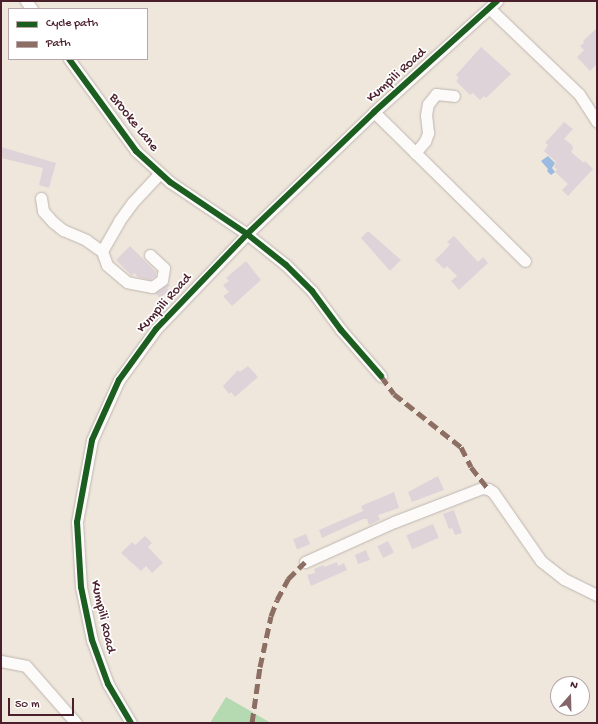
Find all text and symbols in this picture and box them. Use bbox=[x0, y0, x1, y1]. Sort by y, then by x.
legend bbox=[8, 8, 148, 60]
text: Cycle path bbox=[46, 17, 98, 31]
text: Path bbox=[46, 37, 71, 51]
street label: Kumpili Road bbox=[364, 45, 430, 107]
street label: Brooke Lane bbox=[104, 90, 162, 156]
street label: Kumpili Road bbox=[134, 271, 196, 337]
street label: Kumpili Road bbox=[85, 579, 119, 655]
north arrow bbox=[550, 676, 590, 716]
text: N bbox=[568, 679, 579, 693]
scale bar bbox=[10, 690, 76, 716]
text: 50 m bbox=[15, 698, 40, 712]

